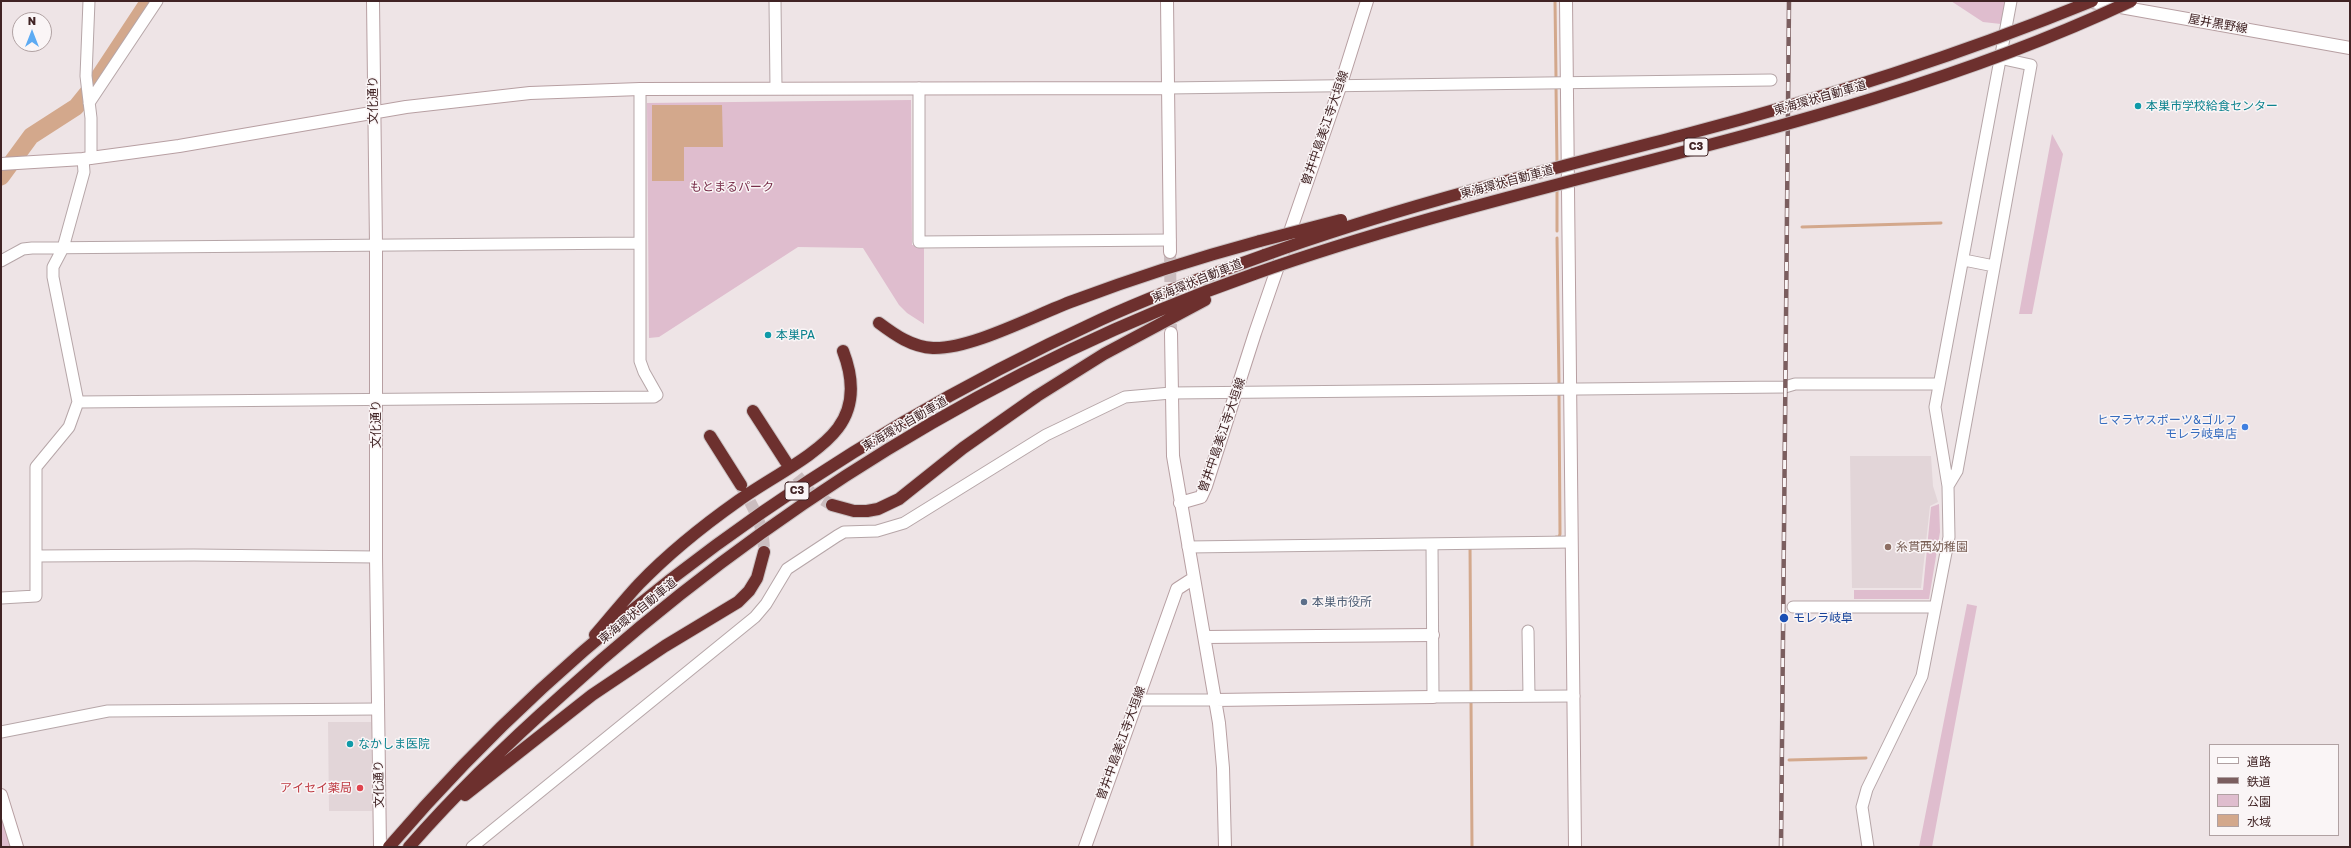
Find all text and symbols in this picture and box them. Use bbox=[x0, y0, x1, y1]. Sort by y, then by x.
north arrow bbox=[12, 12, 52, 52]
street label: 屋井黒野線 bbox=[2187, 12, 2249, 36]
text: N bbox=[28, 14, 36, 27]
street label: 曽井中島美江寺大垣線 bbox=[1299, 69, 1351, 187]
street label: 文化通り bbox=[366, 76, 380, 124]
street label: 東海環状自動車道 bbox=[1772, 78, 1868, 118]
place label: 本巣市学校給食センター bbox=[2146, 99, 2278, 113]
marker: 本巣市学校給食センター bbox=[2133, 101, 2143, 111]
road number: C3 bbox=[1684, 138, 1708, 156]
street label: 東海環状自動車道 bbox=[1459, 163, 1555, 201]
park label: もとまるパーク bbox=[690, 180, 774, 194]
street label: 東海環状自動車道 bbox=[1150, 256, 1244, 306]
place label: 本巣PA bbox=[776, 328, 815, 342]
marker: 本巣PA bbox=[763, 330, 773, 340]
street label: 曽井中島美江寺大垣線 bbox=[1196, 376, 1248, 494]
street label: 東海環状自動車道 bbox=[860, 394, 950, 454]
street label: 文化通り bbox=[369, 400, 383, 448]
place label: ヒマラヤスポーツ&ゴルフ モレラ岐阜店 bbox=[2097, 413, 2237, 441]
marker: ヒマラヤスポーツ&ゴルフ モレラ岐阜店 bbox=[2240, 422, 2250, 432]
road number: C3 bbox=[785, 482, 809, 500]
place label: 糸貫西幼稚園 bbox=[1896, 540, 1968, 554]
marker: 糸貫西幼稚園 bbox=[1883, 542, 1893, 552]
street label: 東海環状自動車道 bbox=[596, 575, 680, 647]
place label: 本巣市役所 bbox=[1312, 595, 1372, 609]
marker: 本巣市役所 bbox=[1299, 597, 1309, 607]
place label: モレラ岐阜 bbox=[1793, 611, 1853, 625]
marker: モレラ岐阜 bbox=[1778, 612, 1790, 624]
street label: 曽井中島美江寺大垣線 bbox=[1094, 684, 1148, 802]
place label: なかしま医院 bbox=[358, 737, 430, 751]
marker: なかしま医院 bbox=[345, 739, 355, 749]
legend bbox=[2209, 744, 2339, 836]
text: 道路 bbox=[2247, 754, 2271, 769]
street label: 文化通り bbox=[371, 760, 387, 808]
text: 鉄道 bbox=[2247, 774, 2271, 789]
place label: アイセイ薬局 bbox=[280, 781, 352, 795]
marker: アイセイ薬局 bbox=[355, 783, 365, 793]
text: 公園 bbox=[2247, 794, 2271, 809]
text: 水域 bbox=[2247, 814, 2271, 829]

